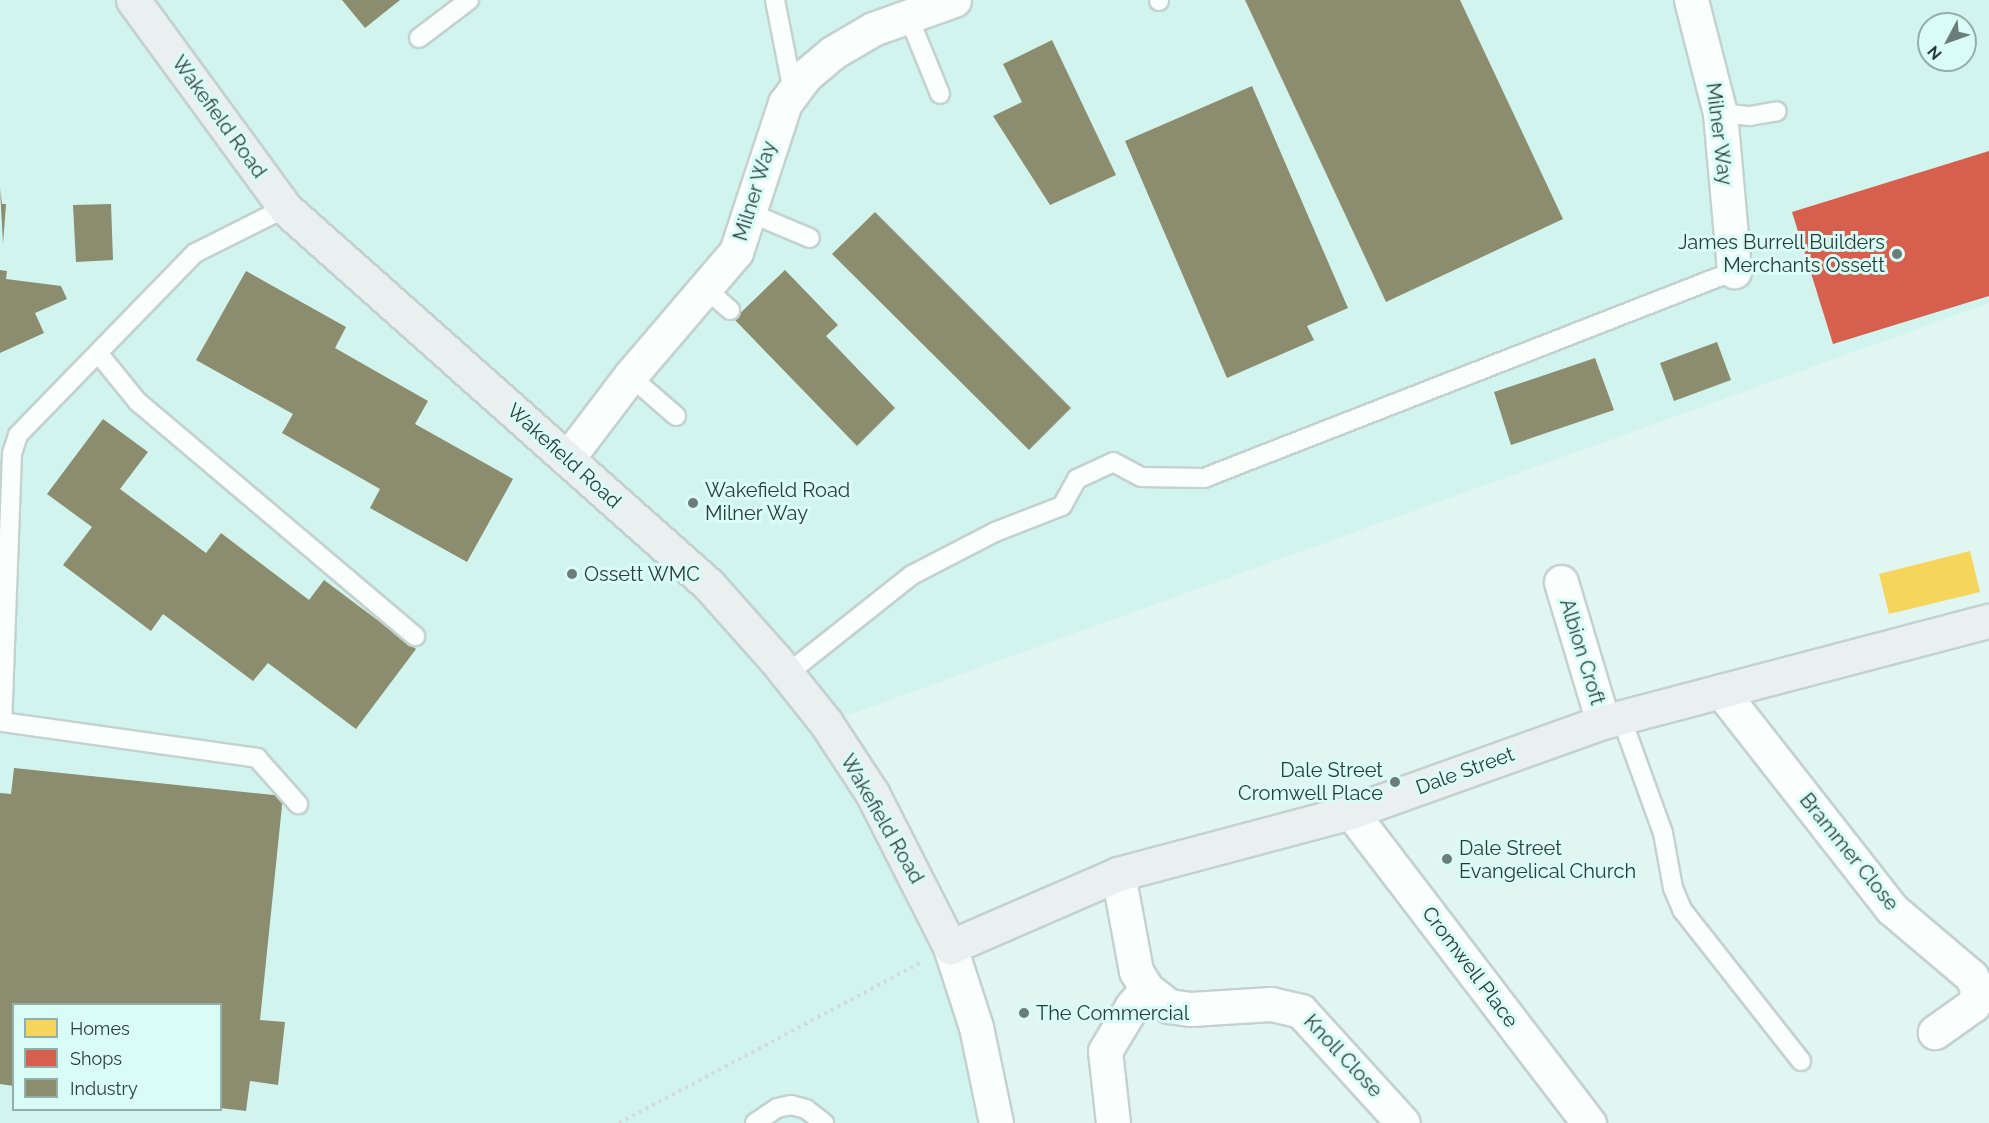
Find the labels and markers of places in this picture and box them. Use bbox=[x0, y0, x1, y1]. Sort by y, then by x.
place label: James Burrell Builders Merchants Ossett bbox=[1677, 231, 1885, 278]
marker: James Burrell Builders Merchants Ossett bbox=[1890, 247, 1904, 261]
place label: Wakefield Road Milner Way bbox=[705, 479, 850, 526]
marker: Wakefield Road Milner Way bbox=[686, 496, 700, 510]
place label: Ossett WMC bbox=[584, 562, 701, 586]
marker: Ossett WMC bbox=[565, 567, 579, 581]
place label: Dale Street Cromwell Place bbox=[1238, 759, 1383, 806]
marker: Dale Street Cromwell Place bbox=[1388, 775, 1402, 789]
place label: Dale Street Evangelical Church bbox=[1459, 836, 1637, 883]
marker: Dale Street Evangelical Church bbox=[1440, 852, 1454, 866]
place label: The Commercial bbox=[1036, 1001, 1189, 1025]
marker: The Commercial bbox=[1017, 1006, 1031, 1020]

